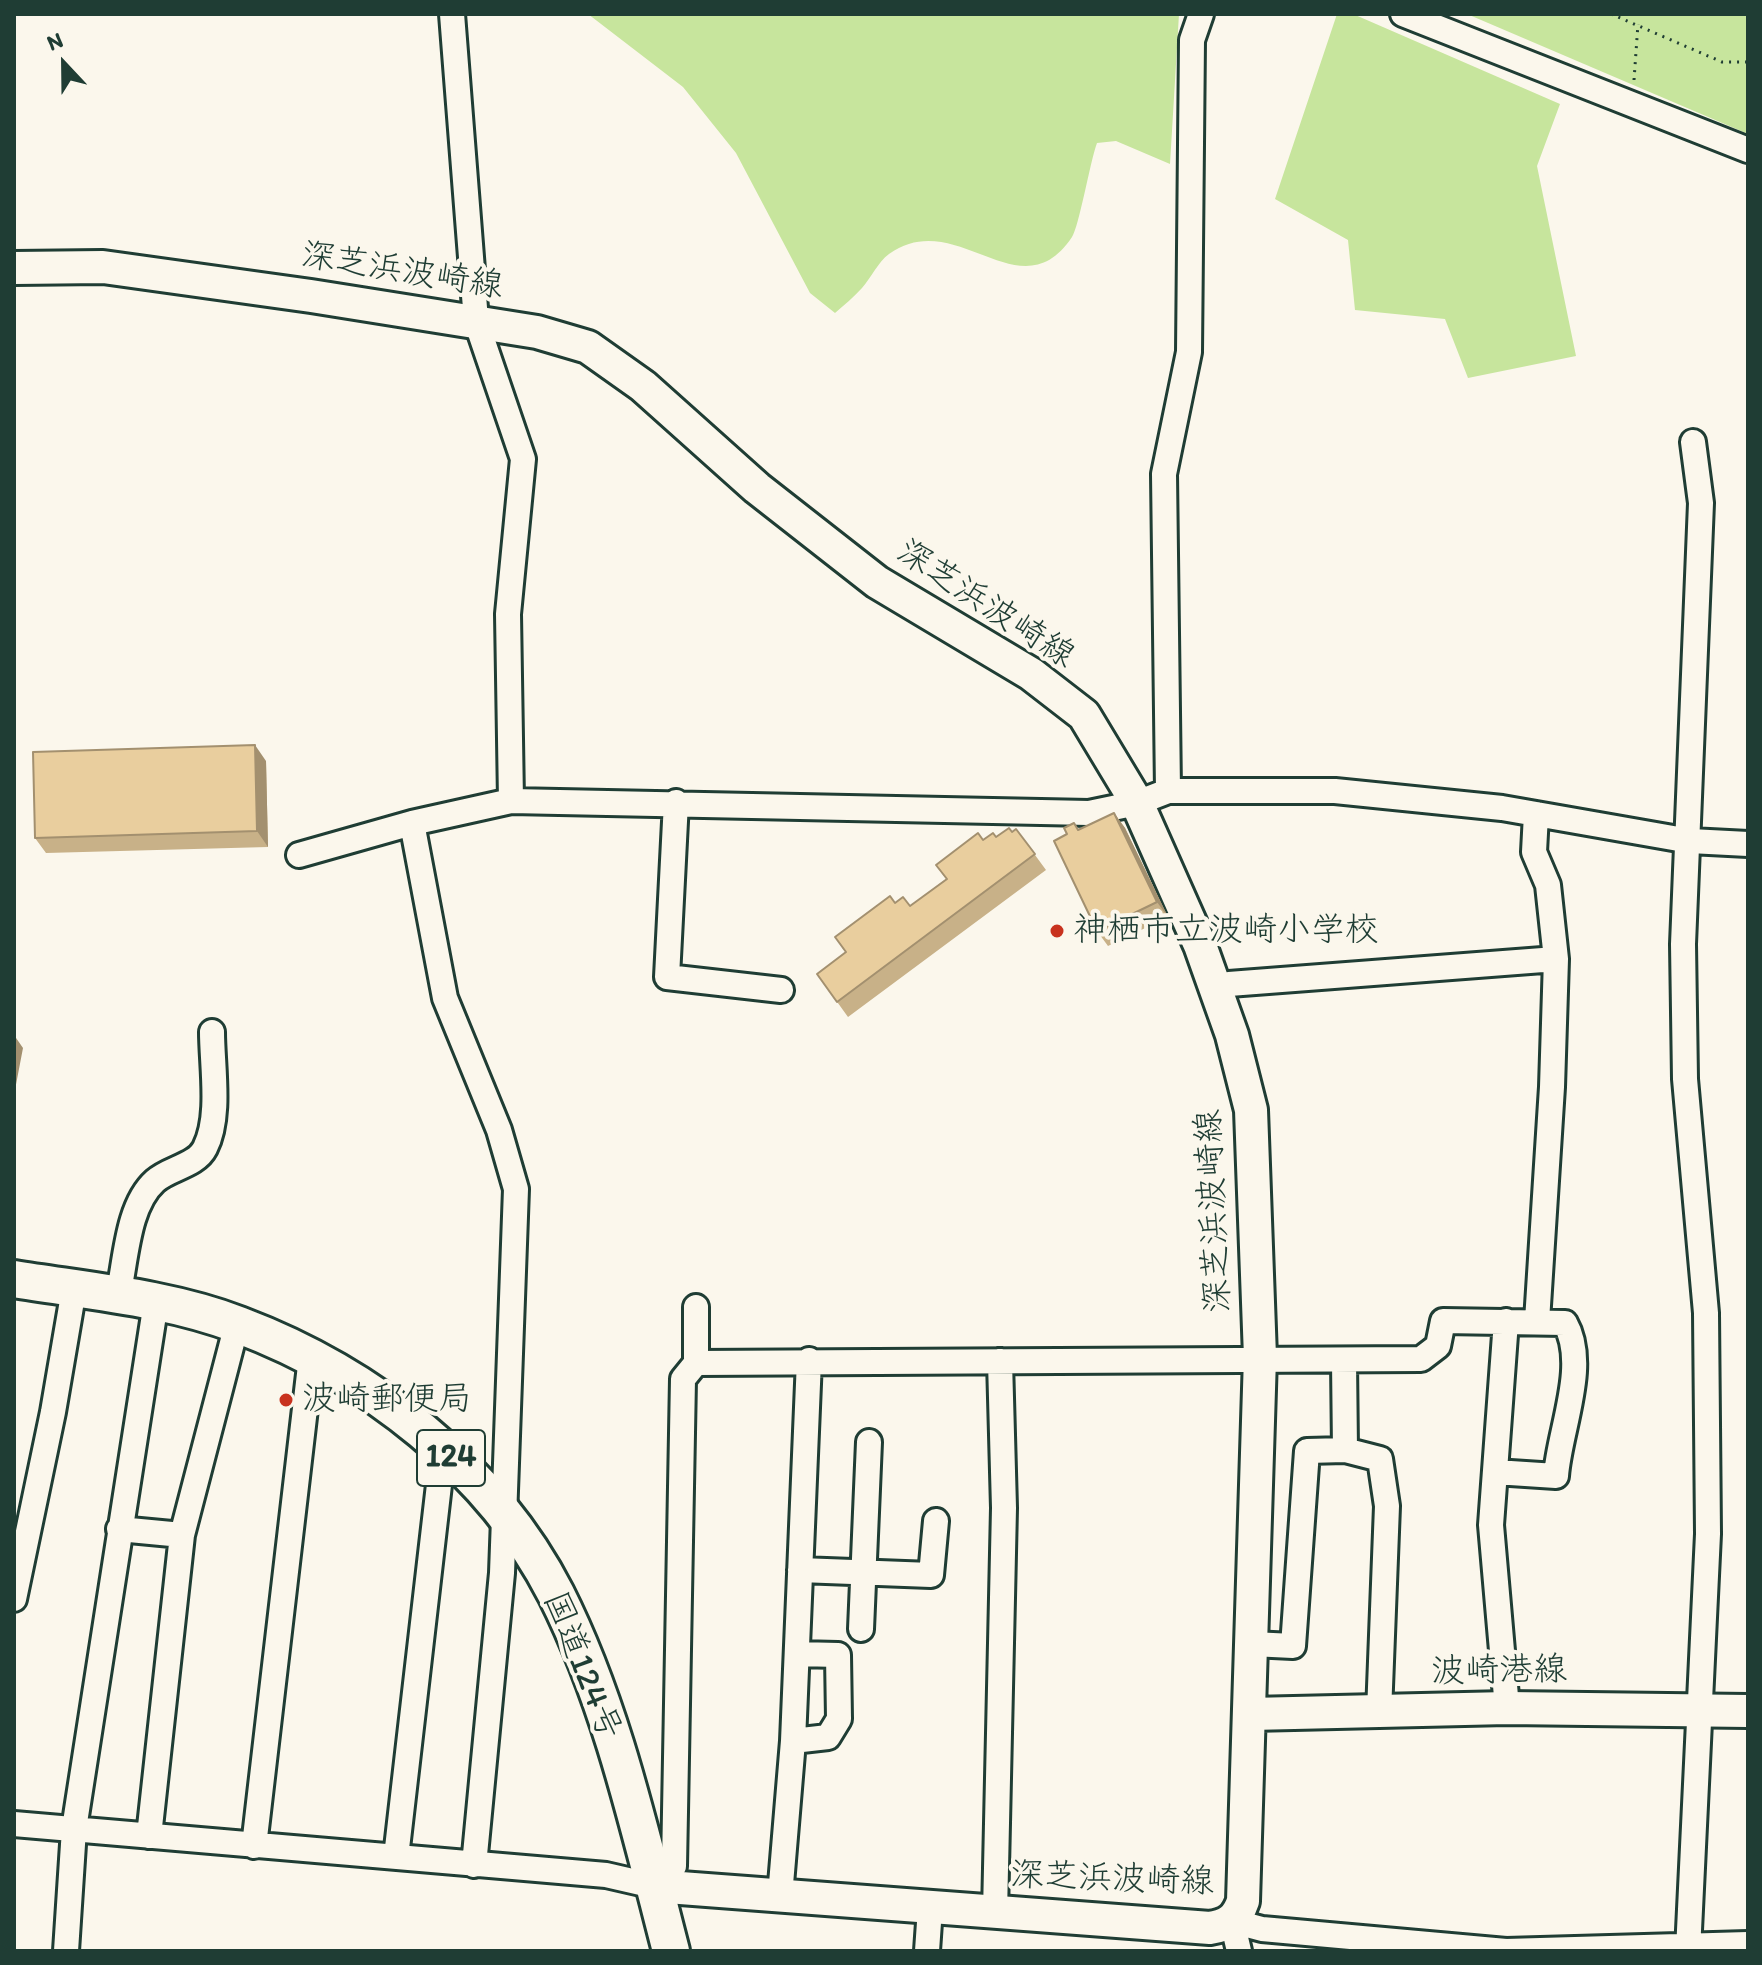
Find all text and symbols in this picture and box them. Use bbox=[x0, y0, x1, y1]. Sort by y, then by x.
north arrow bbox=[24, 24, 104, 104]
text: N bbox=[43, 26, 67, 57]
street label: 深芝浜波崎線 bbox=[298, 236, 506, 308]
street label: 深芝浜波崎線 bbox=[888, 532, 1082, 678]
place label: 神栖市立波崎小学校 bbox=[1073, 911, 1379, 951]
marker: 神栖市立波崎小学校 bbox=[1048, 922, 1066, 940]
street label: 深芝浜波崎線 bbox=[1189, 1108, 1241, 1314]
place label: 波崎郵便局 bbox=[302, 1380, 472, 1420]
marker: 波崎郵便局 bbox=[277, 1391, 295, 1409]
road number: 124 bbox=[417, 1430, 485, 1486]
street label: 国道124号 bbox=[533, 1586, 629, 1746]
street label: 波崎港線 bbox=[1431, 1650, 1567, 1694]
street label: 深芝浜波崎線 bbox=[1009, 1856, 1215, 1904]

